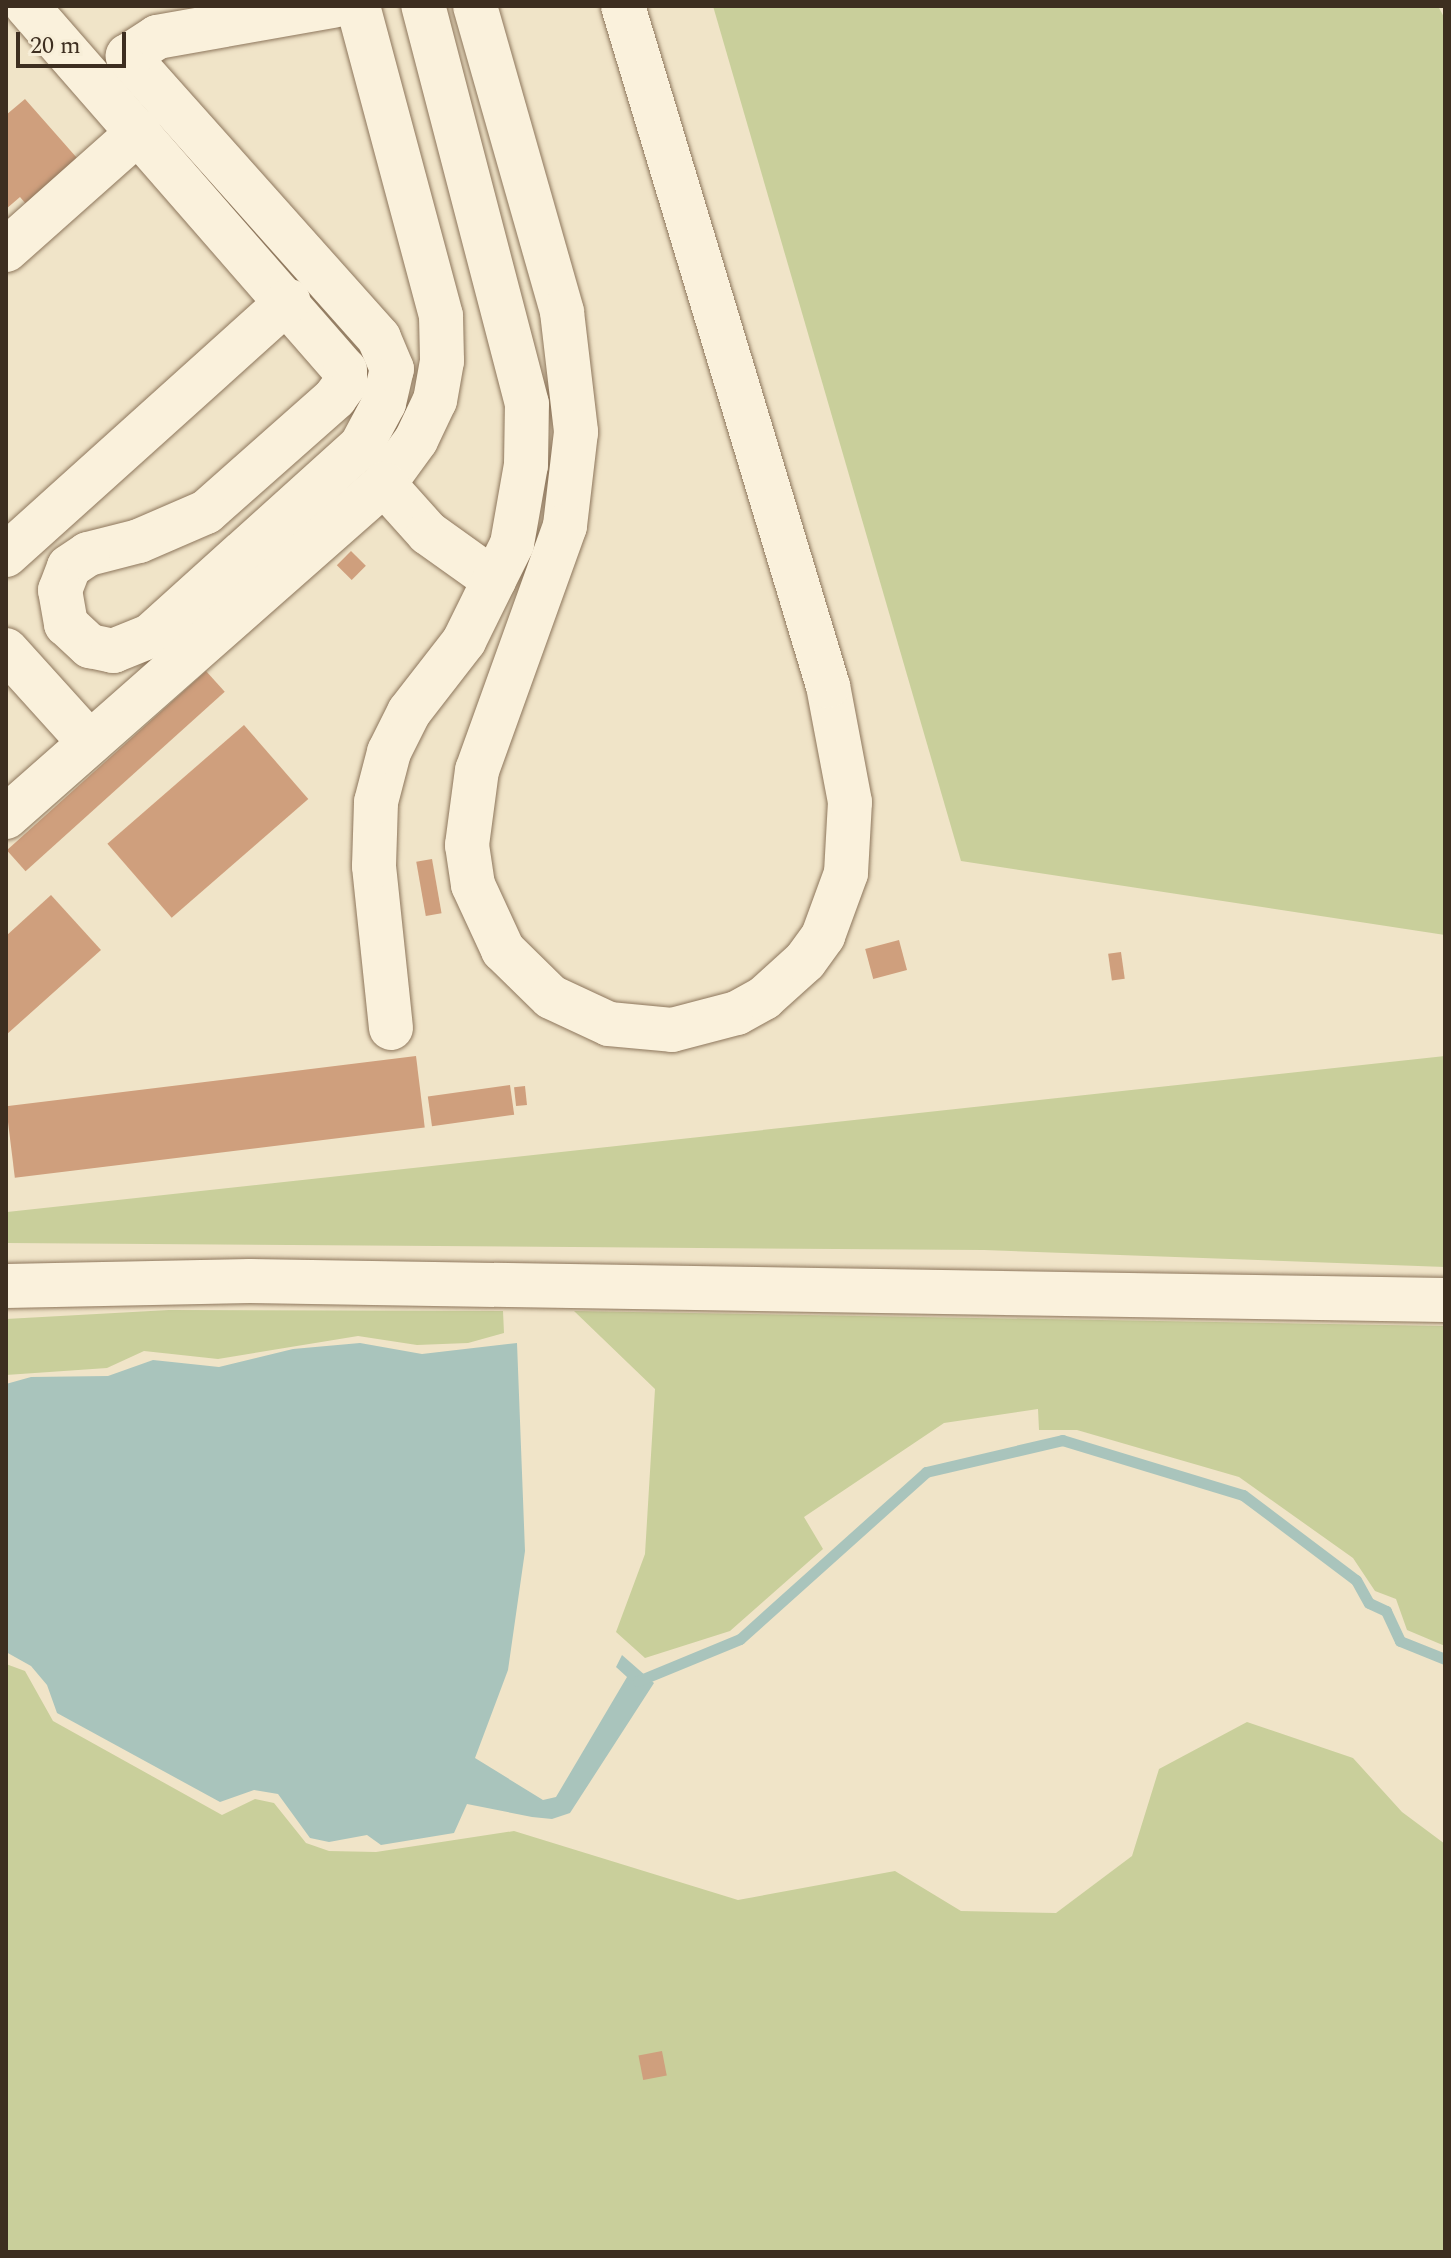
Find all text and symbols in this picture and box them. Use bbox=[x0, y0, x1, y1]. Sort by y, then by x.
scale bar bbox=[20, 16, 130, 66]
text: 20 m bbox=[30, 28, 81, 64]

